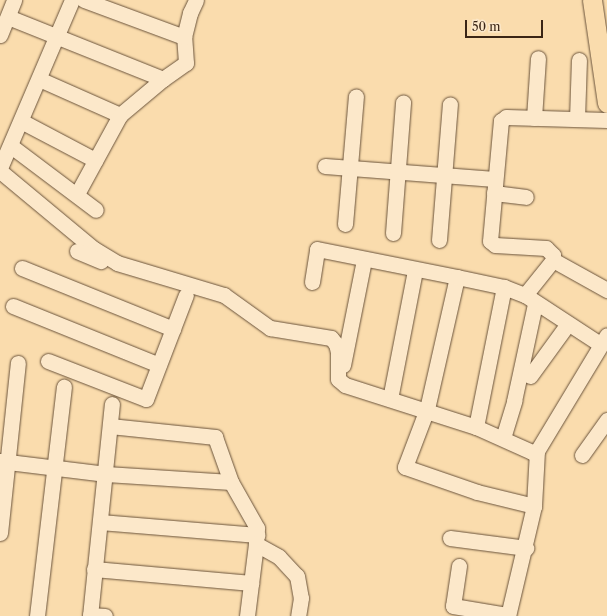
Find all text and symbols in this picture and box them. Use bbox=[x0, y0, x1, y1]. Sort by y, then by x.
scale bar bbox=[467, 12, 545, 38]
text: 50 m bbox=[472, 19, 501, 34]

